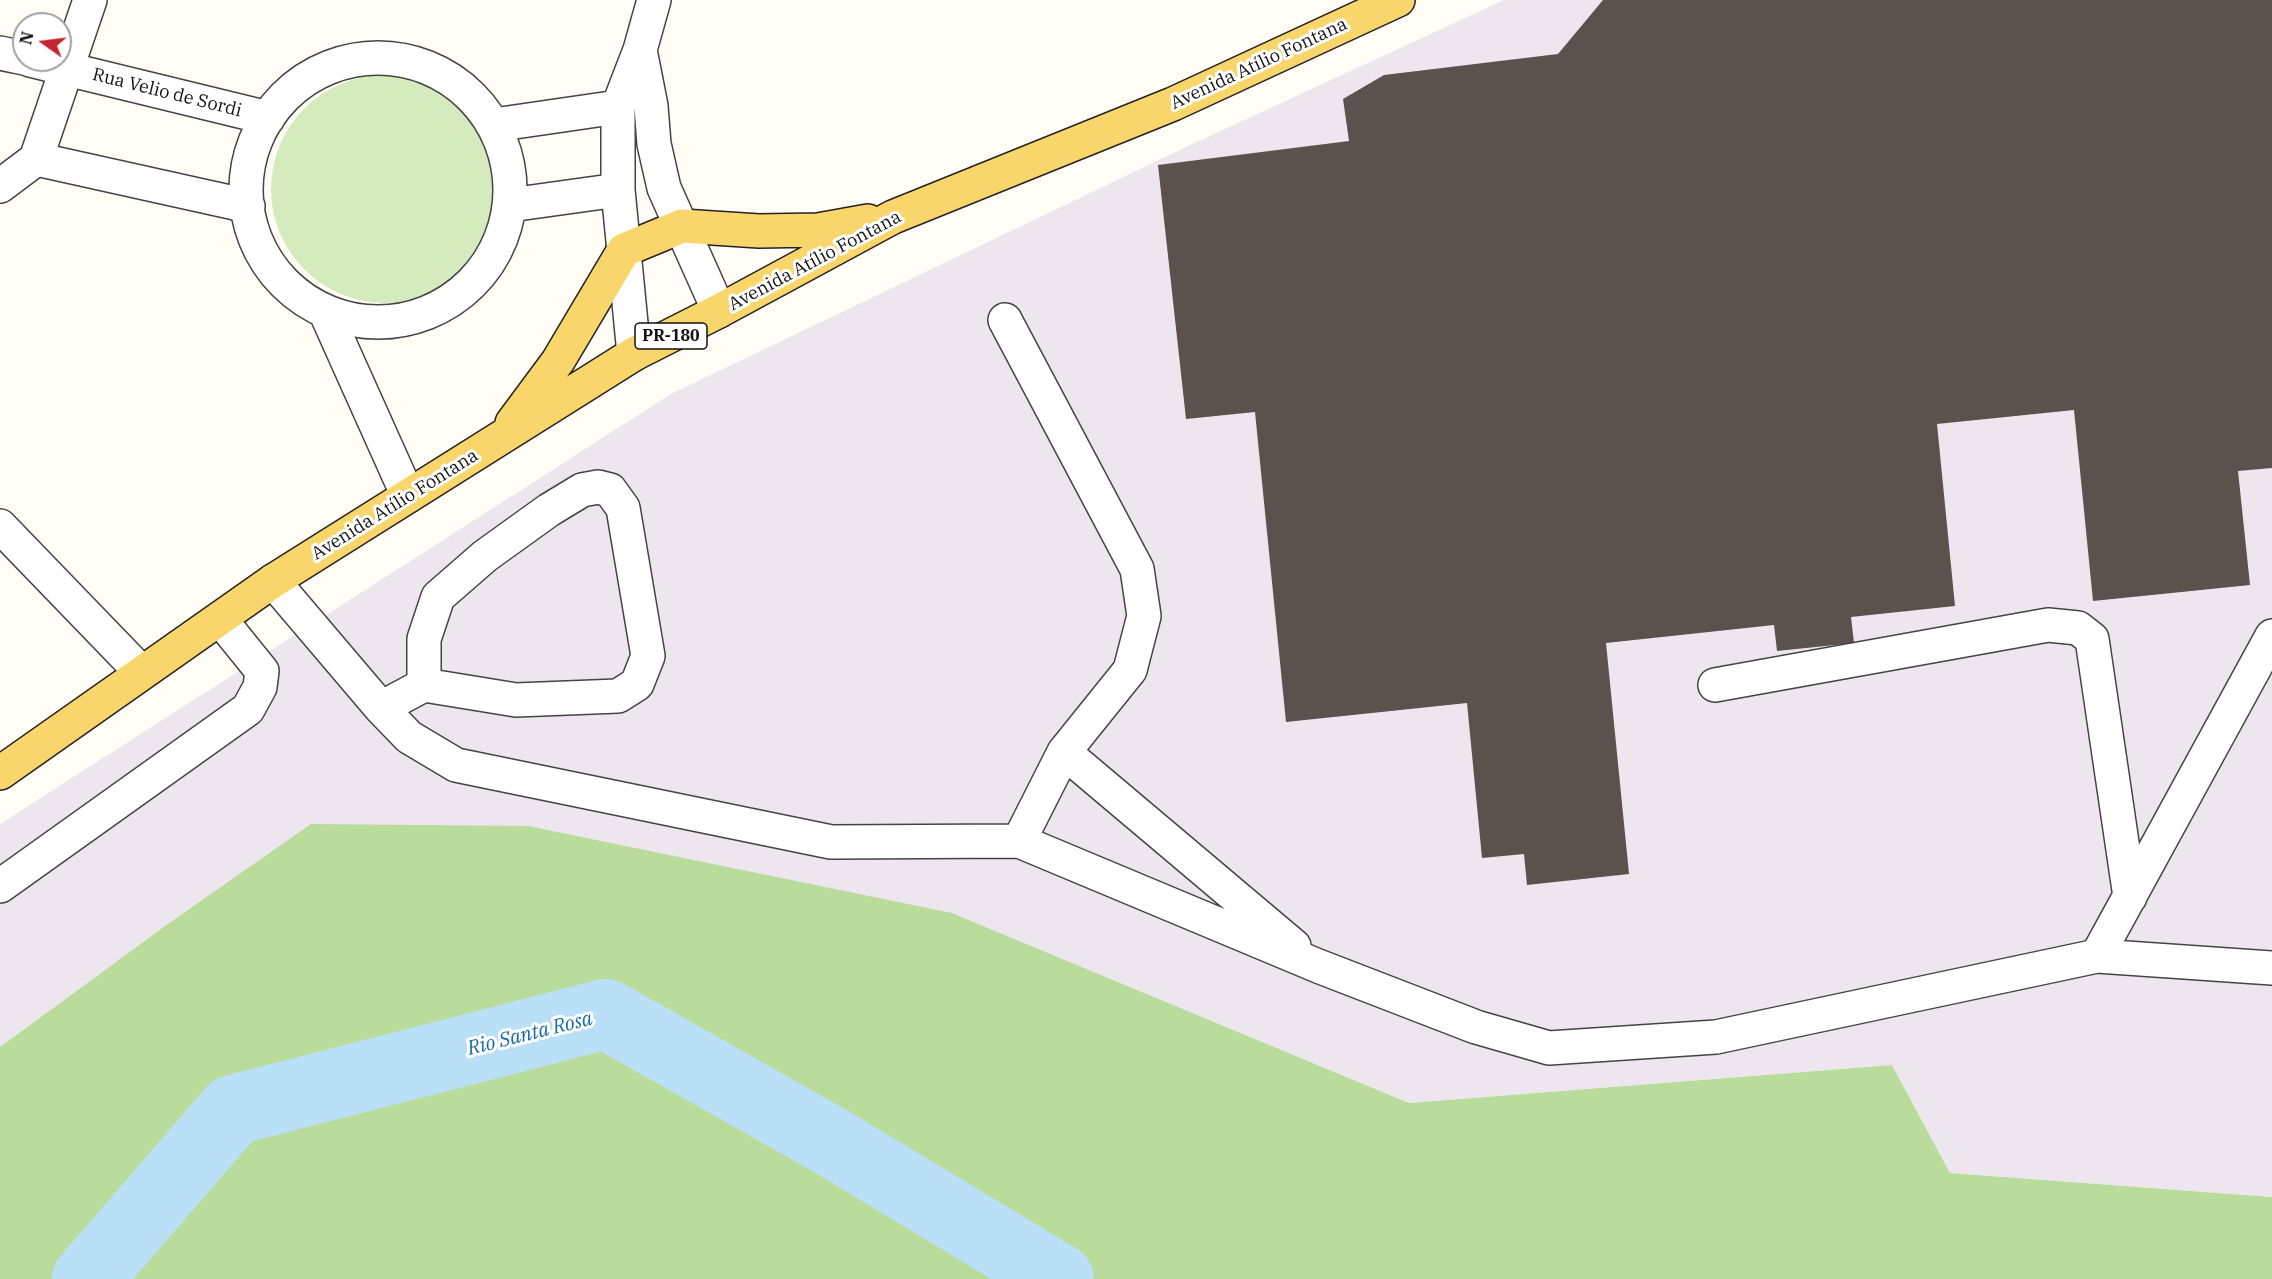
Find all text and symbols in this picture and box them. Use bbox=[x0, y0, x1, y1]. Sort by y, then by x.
north arrow bbox=[12, 12, 72, 72]
street label: Avenida Atílio Fontana bbox=[1167, 14, 1351, 114]
text: N bbox=[15, 30, 38, 47]
street label: Rua Velio de Sordi bbox=[90, 64, 244, 122]
street label: Avenida Atílio Fontana bbox=[725, 206, 905, 316]
road number: PR-180 bbox=[635, 323, 707, 349]
street label: Avenida Atílio Fontana bbox=[308, 445, 482, 565]
water label: Rio Santa Rosa bbox=[465, 1007, 595, 1061]

